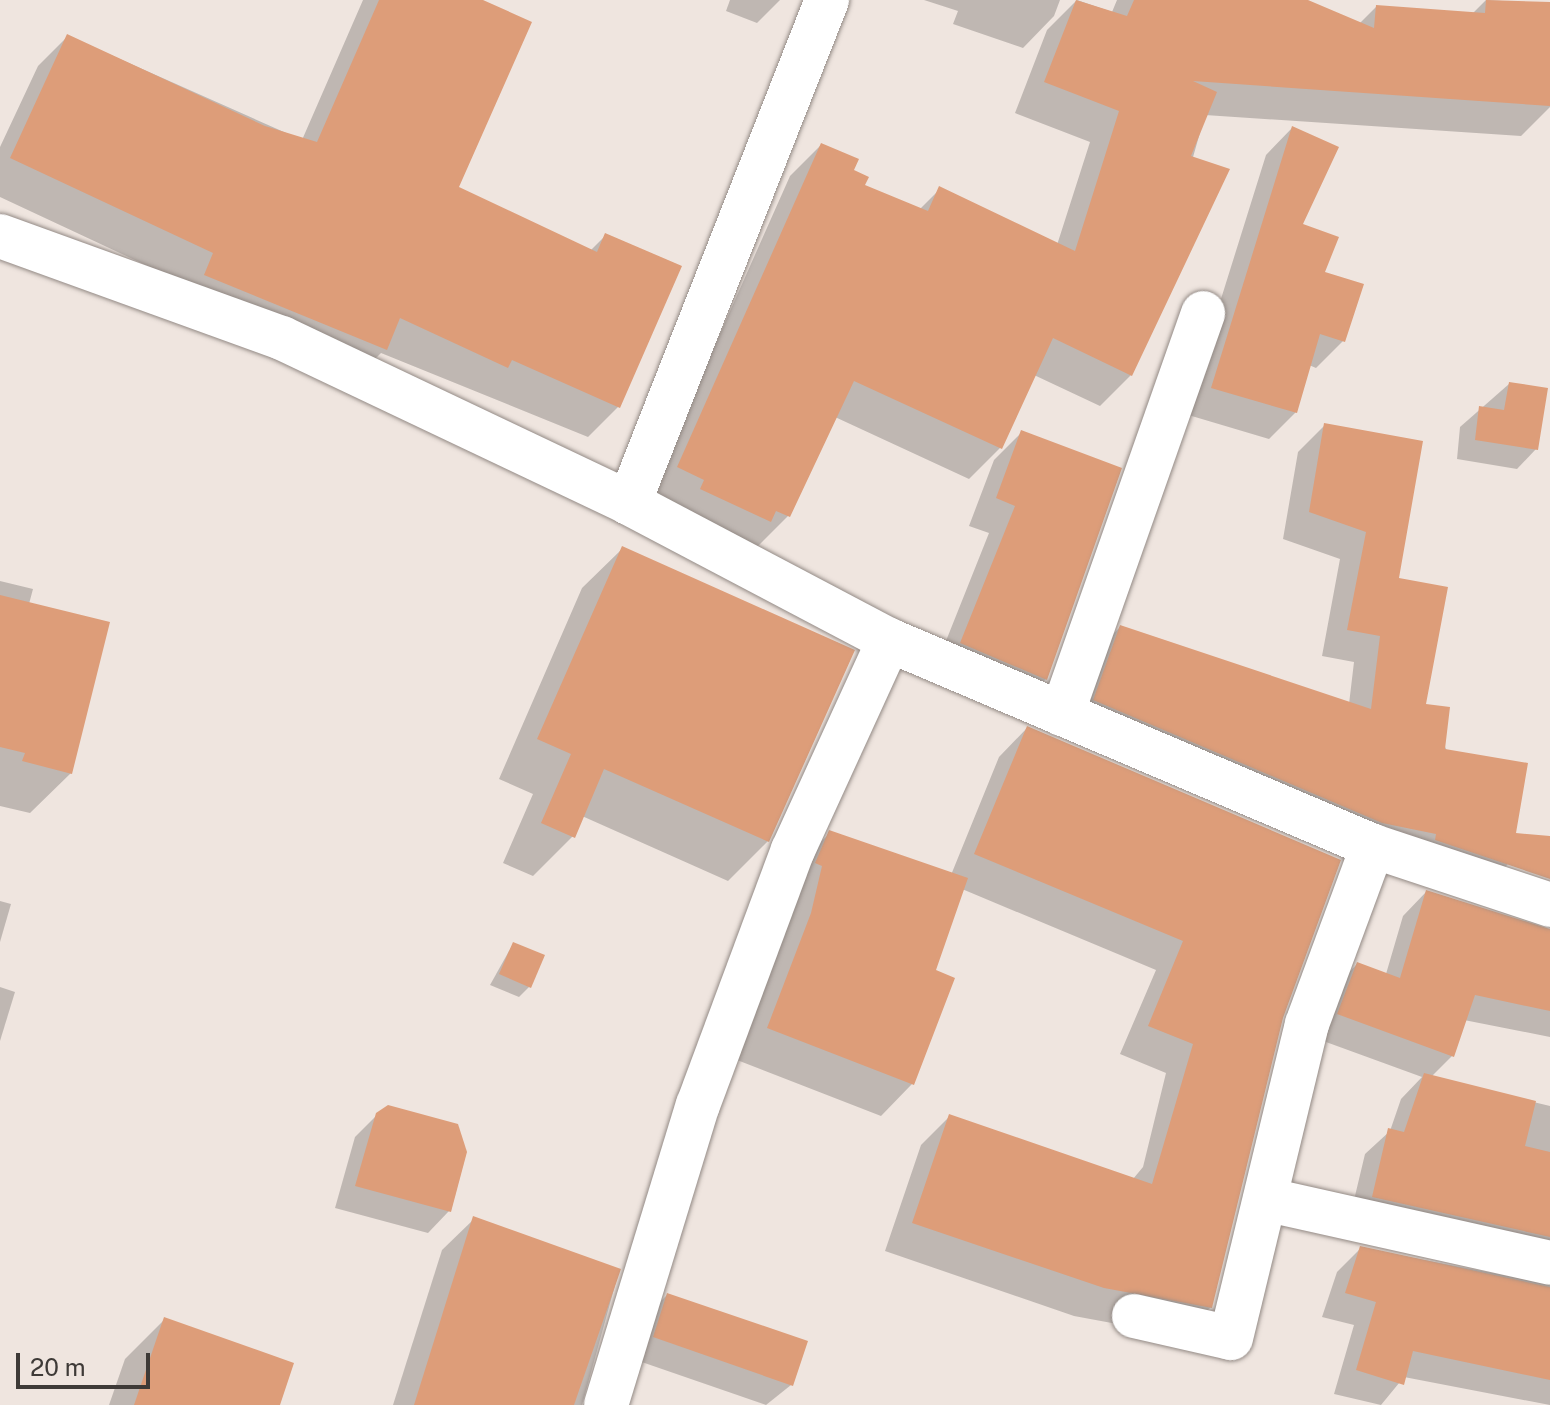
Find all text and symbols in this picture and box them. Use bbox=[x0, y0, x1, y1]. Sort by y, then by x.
scale bar bbox=[20, 1337, 154, 1387]
text: 20 m bbox=[30, 1353, 86, 1381]

